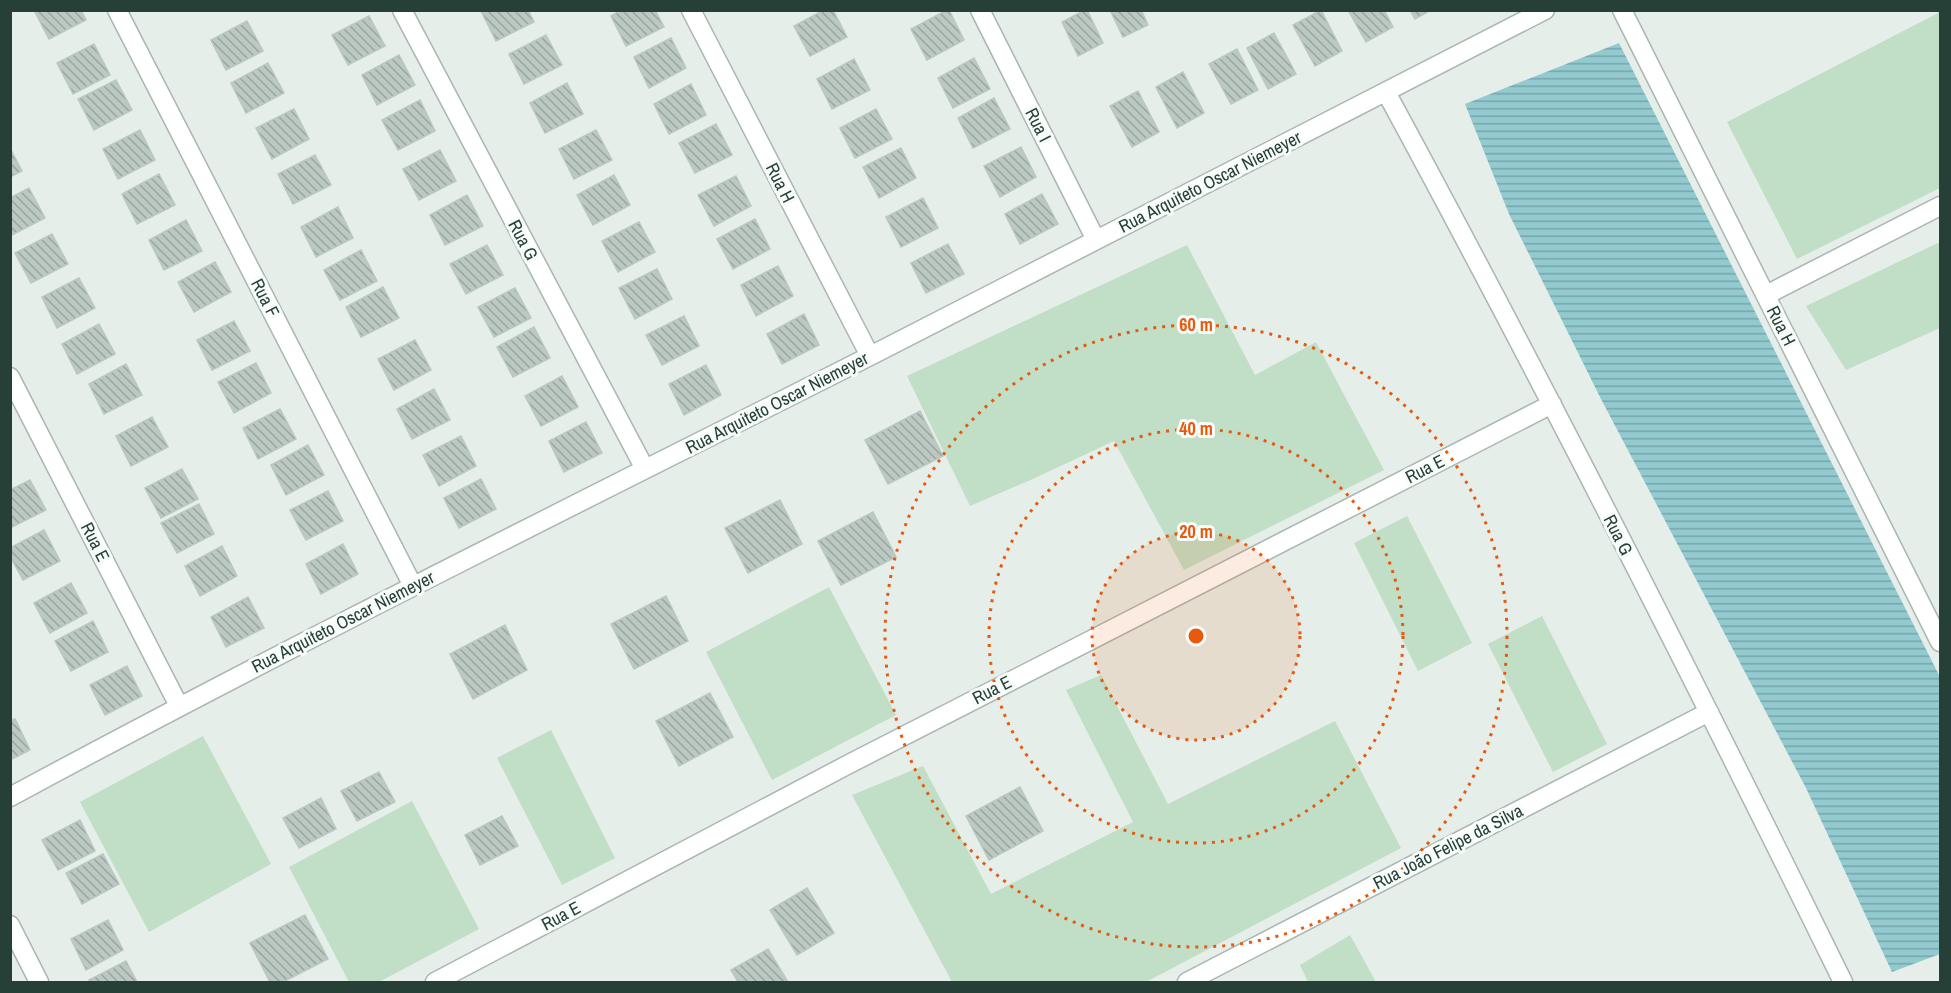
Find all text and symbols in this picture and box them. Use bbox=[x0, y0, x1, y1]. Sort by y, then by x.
street label: Rua I bbox=[1019, 103, 1058, 146]
street label: Rua Arquiteto Oscar Niemeyer bbox=[1114, 125, 1305, 239]
street label: Rua H bbox=[760, 158, 801, 207]
street label: Rua G bbox=[502, 215, 544, 264]
street label: Rua F bbox=[245, 274, 286, 321]
street label: Rua H bbox=[1761, 301, 1802, 350]
text: 60 m bbox=[1179, 312, 1213, 337]
street label: Rua Arquiteto Oscar Niemeyer bbox=[681, 346, 872, 460]
text: 40 m bbox=[1179, 416, 1213, 441]
street label: Rua E bbox=[1401, 448, 1449, 489]
street label: Rua G bbox=[1598, 510, 1639, 559]
street label: Rua E bbox=[75, 518, 116, 566]
text: 20 m bbox=[1179, 519, 1213, 544]
street label: Rua Arquiteto Oscar Niemeyer bbox=[247, 565, 438, 679]
centre of rings bbox=[1186, 626, 1206, 646]
street label: Rua E bbox=[968, 669, 1016, 710]
street label: Rua João Felipe da Silva bbox=[1369, 798, 1527, 895]
street label: Rua E bbox=[537, 895, 585, 936]

